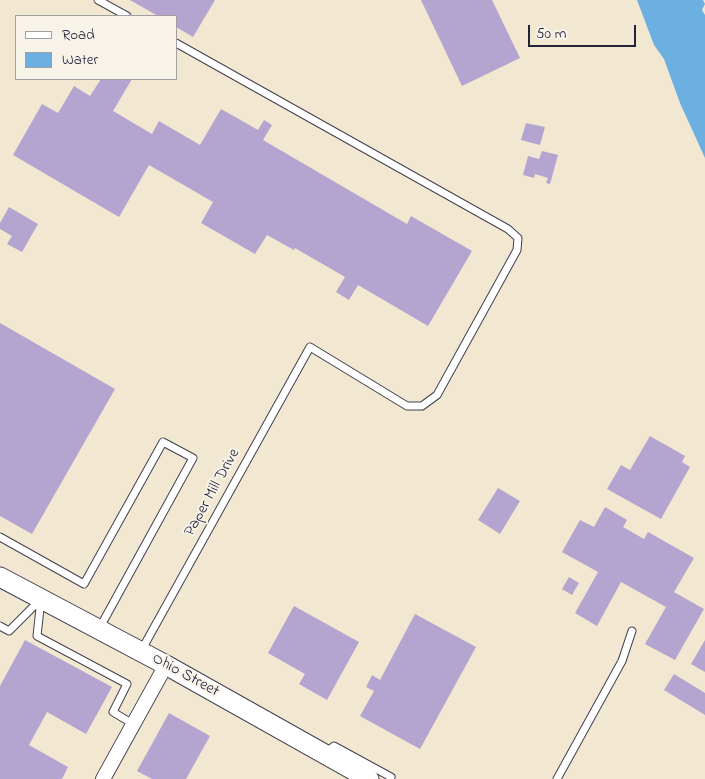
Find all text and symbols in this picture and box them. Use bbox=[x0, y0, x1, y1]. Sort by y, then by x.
legend bbox=[15, 15, 178, 80]
scale bar bbox=[530, 15, 638, 47]
text: 50 m bbox=[536, 23, 566, 45]
text: Road bbox=[62, 24, 95, 46]
text: Water bbox=[62, 49, 98, 71]
street label: Paper Mill Drive bbox=[181, 446, 245, 540]
street label: Ohio Street bbox=[148, 650, 222, 702]

